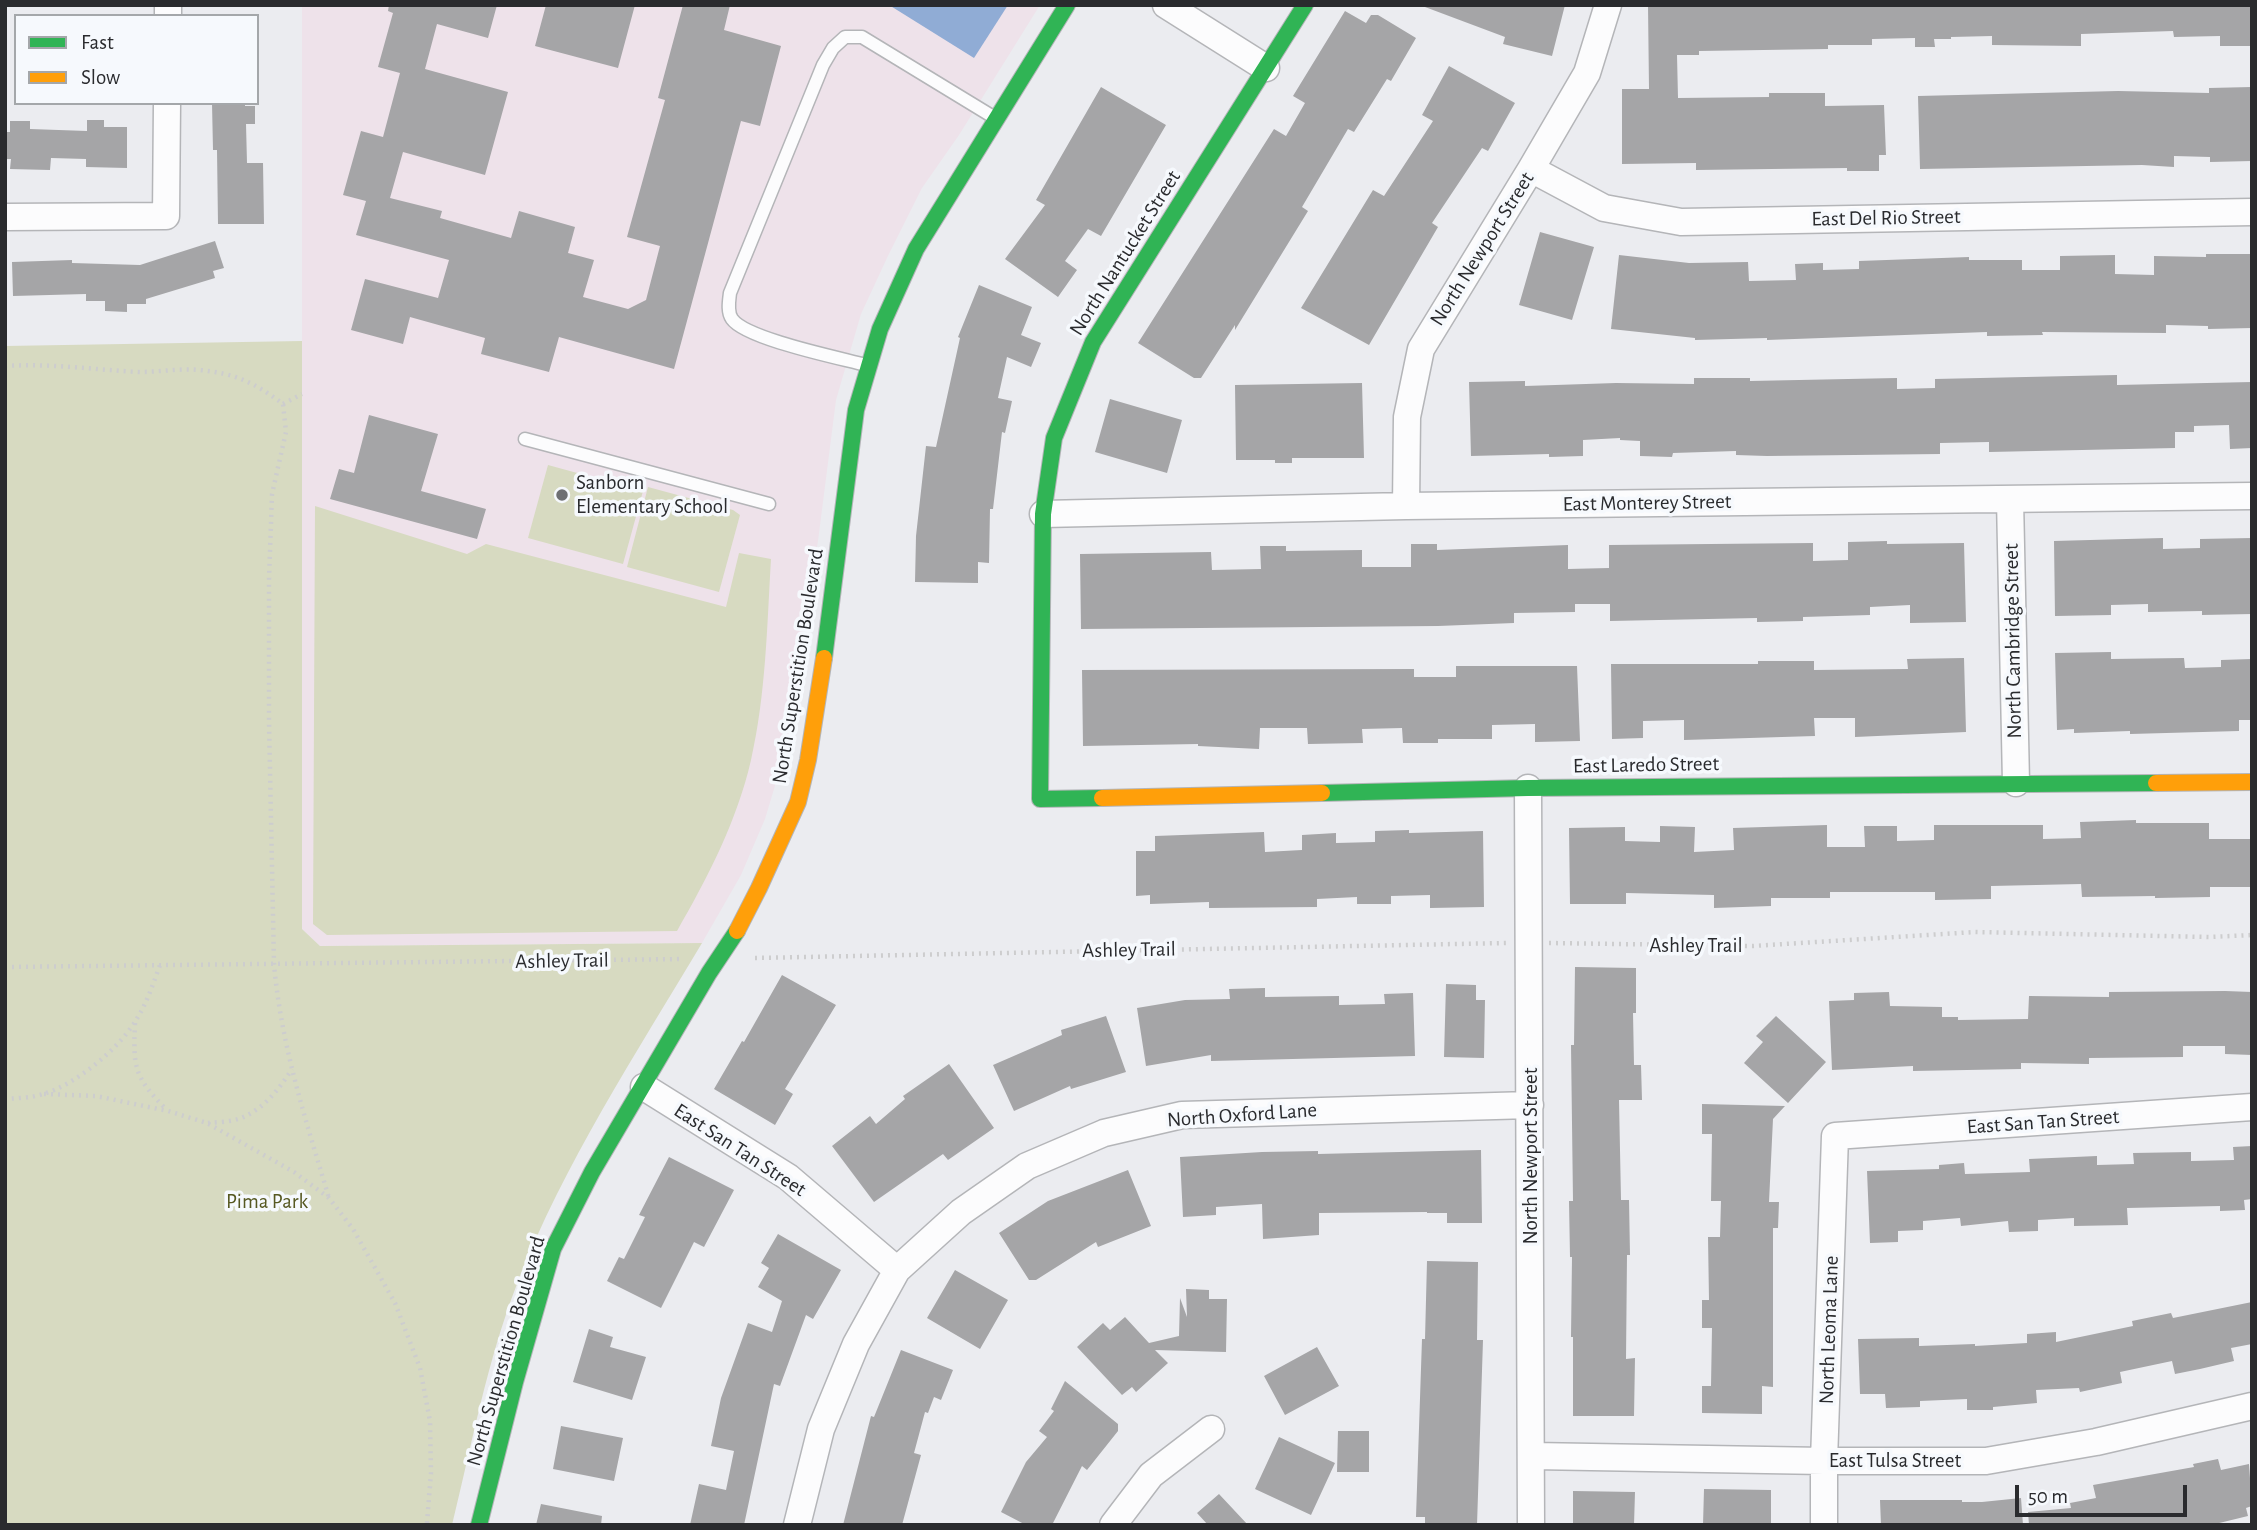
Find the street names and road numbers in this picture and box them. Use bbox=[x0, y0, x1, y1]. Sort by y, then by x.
street label: North Nantucket Street bbox=[1064, 166, 1186, 340]
street label: North Newport Street bbox=[1424, 167, 1540, 331]
street label: East Del Rio Street bbox=[1811, 204, 1961, 232]
street label: East Monterey Street bbox=[1562, 489, 1732, 517]
street label: North Cambridge Street bbox=[1999, 543, 2027, 739]
street label: North Superstition Boulevard bbox=[767, 546, 829, 786]
street label: East Laredo Street bbox=[1573, 751, 1719, 779]
street label: Ashley Trail bbox=[1649, 933, 1743, 959]
street label: Ashley Trail bbox=[1082, 937, 1176, 963]
street label: Ashley Trail bbox=[515, 948, 609, 974]
street label: North Newport Street bbox=[1518, 1068, 1544, 1244]
street label: North Oxford Lane bbox=[1166, 1097, 1318, 1133]
street label: East San Tan Street bbox=[669, 1098, 811, 1202]
street label: East San Tan Street bbox=[1966, 1104, 2120, 1140]
street label: North Superstition Boulevard bbox=[461, 1233, 551, 1469]
street label: North Leoma Lane bbox=[1814, 1255, 1844, 1405]
street label: East Tulsa Street bbox=[1829, 1448, 1961, 1474]

